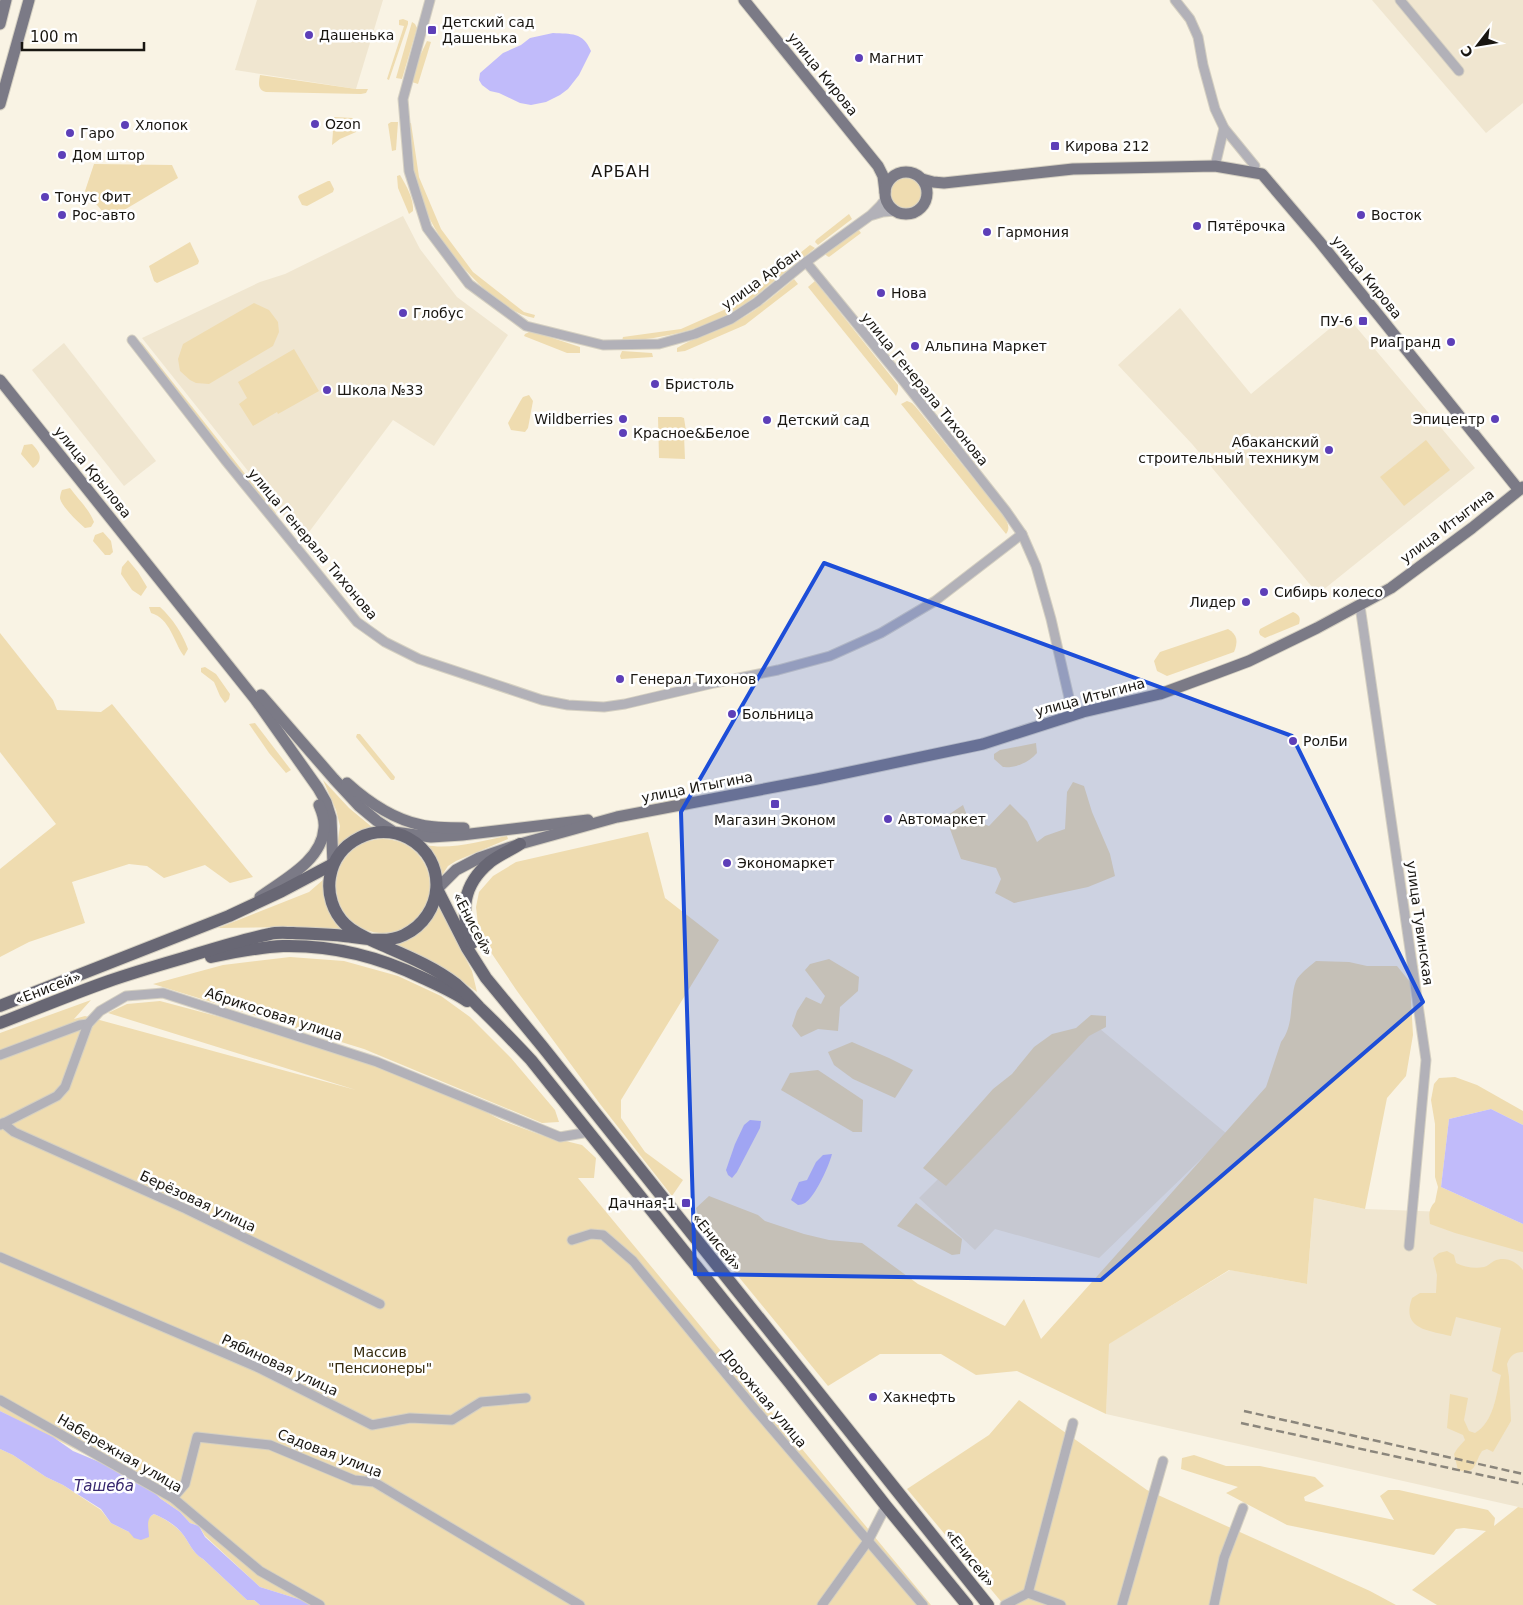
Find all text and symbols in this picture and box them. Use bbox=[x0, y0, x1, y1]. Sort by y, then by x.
place label: Детский сад Дашенька bbox=[442, 14, 534, 46]
scale bar bbox=[22, 20, 145, 52]
north arrow bbox=[1453, 20, 1503, 70]
marker: Детский сад Дашенька bbox=[426, 24, 438, 36]
place label: Дашенька bbox=[319, 27, 394, 43]
text: 100 m bbox=[30, 28, 78, 46]
marker: Дашенька bbox=[303, 29, 315, 41]
street label: улица Кирова bbox=[785, 29, 861, 119]
text: С bbox=[1457, 43, 1476, 60]
place label: Магнит bbox=[869, 50, 923, 66]
marker: Магнит bbox=[853, 52, 865, 64]
place label: Ozon bbox=[325, 116, 361, 132]
place label: Хлопок bbox=[135, 117, 188, 133]
marker: Ozon bbox=[309, 118, 321, 130]
marker: Хлопок bbox=[119, 119, 131, 131]
place label: Гаро bbox=[80, 125, 115, 141]
marker: Гаро bbox=[64, 127, 76, 139]
place label: Кирова 212 bbox=[1065, 138, 1150, 154]
marker: Кирова 212 bbox=[1049, 140, 1061, 152]
place label: Дом штор bbox=[72, 147, 145, 163]
marker: Дом штор bbox=[56, 149, 68, 161]
district label: АРБАН bbox=[591, 162, 651, 181]
place label: Тонус Фит bbox=[54, 189, 131, 205]
marker: Тонус Фит bbox=[39, 191, 51, 203]
place label: Рос-авто bbox=[72, 207, 135, 223]
place label: Восток bbox=[1371, 207, 1422, 223]
marker: Рос-авто bbox=[56, 209, 68, 221]
marker: Восток bbox=[1355, 209, 1367, 221]
place label: Пятёрочка bbox=[1207, 218, 1285, 234]
marker: Пятёрочка bbox=[1191, 220, 1203, 232]
place label: Гармония bbox=[997, 224, 1069, 240]
marker: Гармония bbox=[981, 226, 993, 238]
street label: улица Кирова bbox=[1329, 232, 1405, 322]
street label: улица Арбан bbox=[718, 245, 804, 313]
place label: Нова bbox=[891, 285, 927, 301]
marker: Нова bbox=[875, 287, 887, 299]
place label: Глобус bbox=[413, 305, 464, 321]
marker: Глобус bbox=[397, 307, 409, 319]
street label: улица Генерала Тихонова bbox=[858, 309, 992, 469]
place label: ПУ-6 bbox=[1320, 313, 1353, 329]
marker: ПУ-6 bbox=[1357, 315, 1369, 327]
place label: РиаГранд bbox=[1370, 334, 1441, 350]
marker: РиаГранд bbox=[1445, 336, 1457, 348]
place label: Альпина Маркет bbox=[925, 338, 1047, 354]
marker: Альпина Маркет bbox=[909, 340, 921, 352]
place label: Бристоль bbox=[665, 376, 734, 392]
marker: Бристоль bbox=[649, 378, 661, 390]
place label: Школа №33 bbox=[337, 382, 423, 398]
marker: Школа №33 bbox=[321, 384, 333, 396]
place label: Wildberries bbox=[534, 411, 613, 427]
place label: Эпицентр bbox=[1413, 411, 1485, 427]
place label: Детский сад bbox=[777, 412, 869, 428]
marker: Wildberries bbox=[617, 413, 629, 425]
marker: Эпицентр bbox=[1489, 413, 1501, 425]
marker: Детский сад bbox=[761, 414, 773, 426]
street label: улица Крылова bbox=[51, 423, 135, 521]
place label: Красное&Белое bbox=[633, 425, 750, 441]
marker: Красное&Белое bbox=[617, 427, 629, 439]
place label: Абаканский строительный техникум bbox=[1138, 434, 1319, 466]
marker: Абаканский строительный техникум bbox=[1323, 444, 1335, 456]
street label: улица Генерала Тихонова bbox=[245, 465, 381, 623]
street label: улица Итыгина bbox=[1397, 486, 1497, 566]
place label: Сибирь колесо bbox=[1274, 584, 1383, 600]
marker: Сибирь колесо bbox=[1258, 586, 1270, 598]
place label: Лидер bbox=[1189, 594, 1236, 610]
marker: Лидер bbox=[1240, 596, 1252, 608]
place label: Генерал Тихонов bbox=[630, 671, 756, 687]
marker: Генерал Тихонов bbox=[614, 673, 626, 685]
street label: улица Итыгина bbox=[1033, 675, 1147, 719]
place label: Больница bbox=[742, 706, 814, 722]
marker: Больница bbox=[726, 708, 738, 720]
place label: РолБи bbox=[1303, 733, 1348, 749]
marker: РолБи bbox=[1287, 735, 1299, 747]
street label: улица Итыгина bbox=[640, 768, 754, 806]
marker: Магазин Эконом bbox=[769, 798, 781, 810]
place label: Автомаркет bbox=[898, 811, 986, 827]
place label: Магазин Эконом bbox=[714, 812, 836, 828]
marker: Автомаркет bbox=[882, 813, 894, 825]
place label: Экономаркет bbox=[737, 855, 835, 871]
marker: Экономаркет bbox=[721, 857, 733, 869]
street label: улица Тувинская bbox=[1403, 860, 1437, 986]
street label: «Енисей» bbox=[450, 889, 496, 959]
street label: «Енисей» bbox=[13, 968, 83, 1008]
street label: Абрикосовая улица bbox=[203, 984, 345, 1044]
street label: Берёзовая улица bbox=[138, 1167, 258, 1235]
place label: Дачная-1 bbox=[608, 1195, 676, 1211]
marker: Дачная-1 bbox=[680, 1197, 692, 1209]
street label: «Енисей» bbox=[689, 1210, 745, 1274]
street label: Рябиновая улица bbox=[219, 1331, 341, 1399]
park label: Массив "Пенсионеры" bbox=[328, 1344, 432, 1376]
street label: Дорожная улица bbox=[718, 1345, 810, 1451]
place label: Хакнефть bbox=[883, 1389, 956, 1405]
marker: Хакнефть bbox=[867, 1391, 879, 1403]
street label: Набережная улица bbox=[55, 1411, 185, 1495]
street label: Садовая улица bbox=[275, 1426, 385, 1480]
water label: Ташеба bbox=[74, 1477, 134, 1495]
street label: «Енисей» bbox=[942, 1526, 998, 1590]

